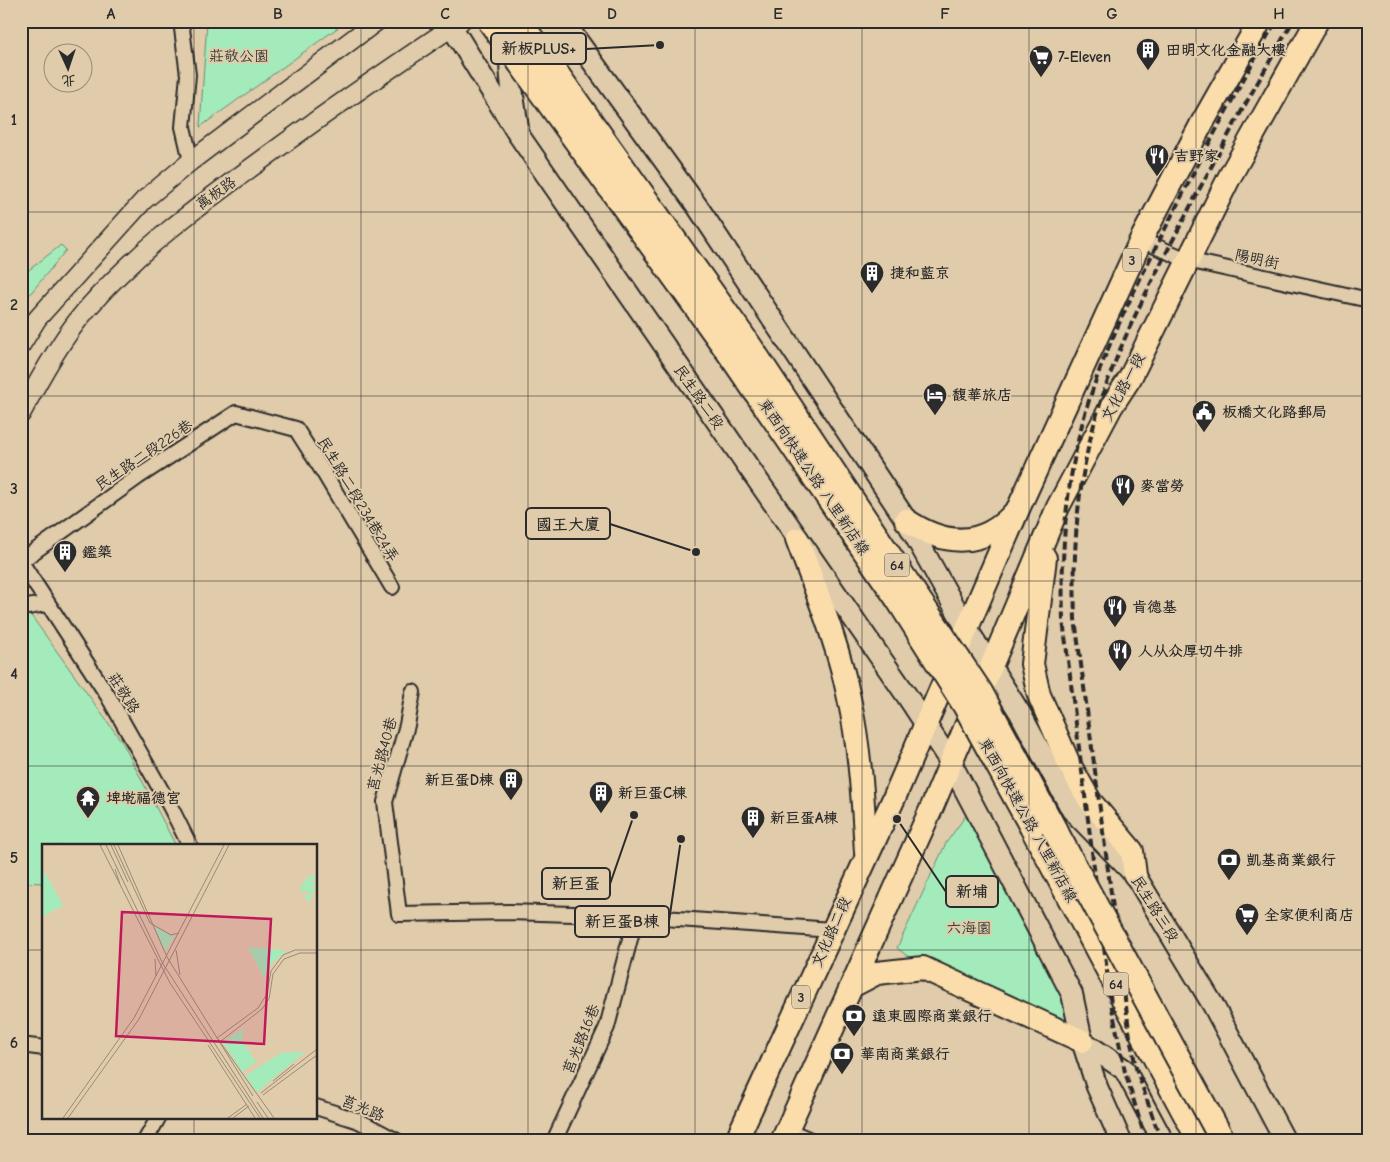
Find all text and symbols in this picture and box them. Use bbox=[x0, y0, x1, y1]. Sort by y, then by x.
text: A bbox=[107, 5, 116, 23]
text: B bbox=[273, 5, 283, 23]
text: C bbox=[440, 5, 450, 23]
text: D bbox=[607, 5, 617, 23]
text: E bbox=[773, 5, 783, 23]
text: F bbox=[940, 5, 950, 23]
text: G bbox=[1106, 5, 1118, 23]
text: H bbox=[1273, 5, 1285, 23]
callout: 新板PLUS+ bbox=[491, 33, 586, 64]
building icon: 田明文化金融大樓 bbox=[1135, 37, 1161, 71]
text: 新板PLUS+ bbox=[502, 40, 576, 58]
place label: 田明文化金融大樓 bbox=[1166, 41, 1286, 59]
north arrow bbox=[42, 42, 92, 92]
supermarket icon: 7-Eleven bbox=[1028, 44, 1054, 78]
park label: 莊敬公園 bbox=[209, 47, 269, 65]
place label: 7-Eleven bbox=[1058, 48, 1111, 66]
text: 北 bbox=[61, 72, 76, 89]
text: 1 bbox=[11, 111, 17, 129]
restaurant icon: 吉野家 bbox=[1144, 143, 1170, 177]
place label: 吉野家 bbox=[1174, 147, 1219, 165]
street label: 萬板路 bbox=[193, 172, 239, 214]
street label: 陽明街 bbox=[1233, 246, 1281, 272]
road number: 3 bbox=[1123, 248, 1141, 272]
building icon: 捷和藍京 bbox=[859, 260, 885, 294]
place label: 捷和藍京 bbox=[890, 264, 950, 282]
text: 2 bbox=[10, 296, 18, 314]
street label: 文化路一段 bbox=[1097, 350, 1149, 424]
street label: 民生路二段 bbox=[670, 361, 728, 433]
hotel icon: 馥華旅店 bbox=[922, 382, 948, 416]
place label: 馥華旅店 bbox=[952, 386, 1012, 404]
street label: 東西向快速公路 八里新店線 bbox=[755, 395, 873, 559]
public building icon: 板橋文化路郵局 bbox=[1191, 399, 1217, 433]
place label: 板橋文化路郵局 bbox=[1222, 403, 1327, 421]
street label: 民生路二段226巷 bbox=[92, 416, 196, 494]
street label: 民生路二段234巷24弄 bbox=[314, 433, 402, 565]
restaurant icon: 麥當勞 bbox=[1110, 473, 1136, 507]
place label: 麥當勞 bbox=[1140, 477, 1185, 495]
text: 3 bbox=[10, 480, 18, 498]
callout: 國王大廈 bbox=[526, 508, 610, 539]
text: 國王大廈 bbox=[536, 516, 600, 534]
building icon: 鑑築 bbox=[52, 539, 78, 573]
place label: 鑑築 bbox=[82, 543, 112, 561]
road number: 64 bbox=[884, 554, 910, 576]
restaurant icon: 肯德基 bbox=[1102, 594, 1128, 628]
place label: 肯德基 bbox=[1132, 598, 1177, 616]
restaurant icon: 人从众厚切牛排 bbox=[1107, 638, 1133, 672]
place label: 人从众厚切牛排 bbox=[1138, 642, 1243, 660]
text: 4 bbox=[10, 665, 18, 683]
street label: 莊敬路 bbox=[104, 669, 144, 717]
street label: 莒光路40巷 bbox=[363, 715, 401, 793]
street label: 東西向快速公路 八里新店線 bbox=[975, 735, 1081, 905]
building icon: 新巨蛋D棟 bbox=[498, 767, 524, 801]
place label: 新巨蛋D棟 bbox=[425, 771, 494, 789]
building icon: 新巨蛋C棟 bbox=[588, 780, 614, 814]
place label: 新巨蛋C棟 bbox=[618, 784, 687, 802]
temple icon: 埤墘福德宮 bbox=[75, 785, 101, 819]
place label: 埤墘福德宮 bbox=[106, 789, 181, 807]
building icon: 新巨蛋A棟 bbox=[740, 805, 766, 839]
place label: 新巨蛋A棟 bbox=[770, 809, 838, 827]
inset map bbox=[42, 844, 318, 1120]
bank icon: 凱基商業銀行 bbox=[1216, 847, 1242, 881]
text: 5 bbox=[10, 849, 18, 867]
place label: 凱基商業銀行 bbox=[1246, 851, 1336, 869]
callout: 新巨蛋 bbox=[542, 868, 610, 899]
street label: 民生路三段 bbox=[1127, 872, 1183, 946]
text: 新巨蛋 bbox=[552, 875, 600, 893]
callout: 新埔 bbox=[946, 876, 998, 907]
text: 新埔 bbox=[956, 883, 988, 901]
street label: 文化路二段 bbox=[808, 894, 854, 970]
supermarket icon: 全家便利商店 bbox=[1234, 902, 1260, 936]
callout: 新巨蛋B棟 bbox=[575, 906, 669, 937]
place label: 全家便利商店 bbox=[1264, 906, 1354, 924]
text: 新巨蛋B棟 bbox=[585, 913, 660, 931]
park label: 六海園 bbox=[946, 919, 992, 937]
road number: 64 bbox=[1104, 972, 1128, 996]
road number: 3 bbox=[792, 986, 810, 1009]
street label: 莒光路16巷 bbox=[559, 1001, 603, 1077]
bank icon: 遠東國際商業銀行 bbox=[841, 1003, 867, 1037]
place label: 遠東國際商業銀行 bbox=[872, 1007, 992, 1025]
text: 6 bbox=[10, 1034, 18, 1052]
bank icon: 華南商業銀行 bbox=[829, 1041, 855, 1075]
place label: 華南商業銀行 bbox=[860, 1045, 950, 1063]
street label: 莒光路 bbox=[339, 1091, 387, 1125]

